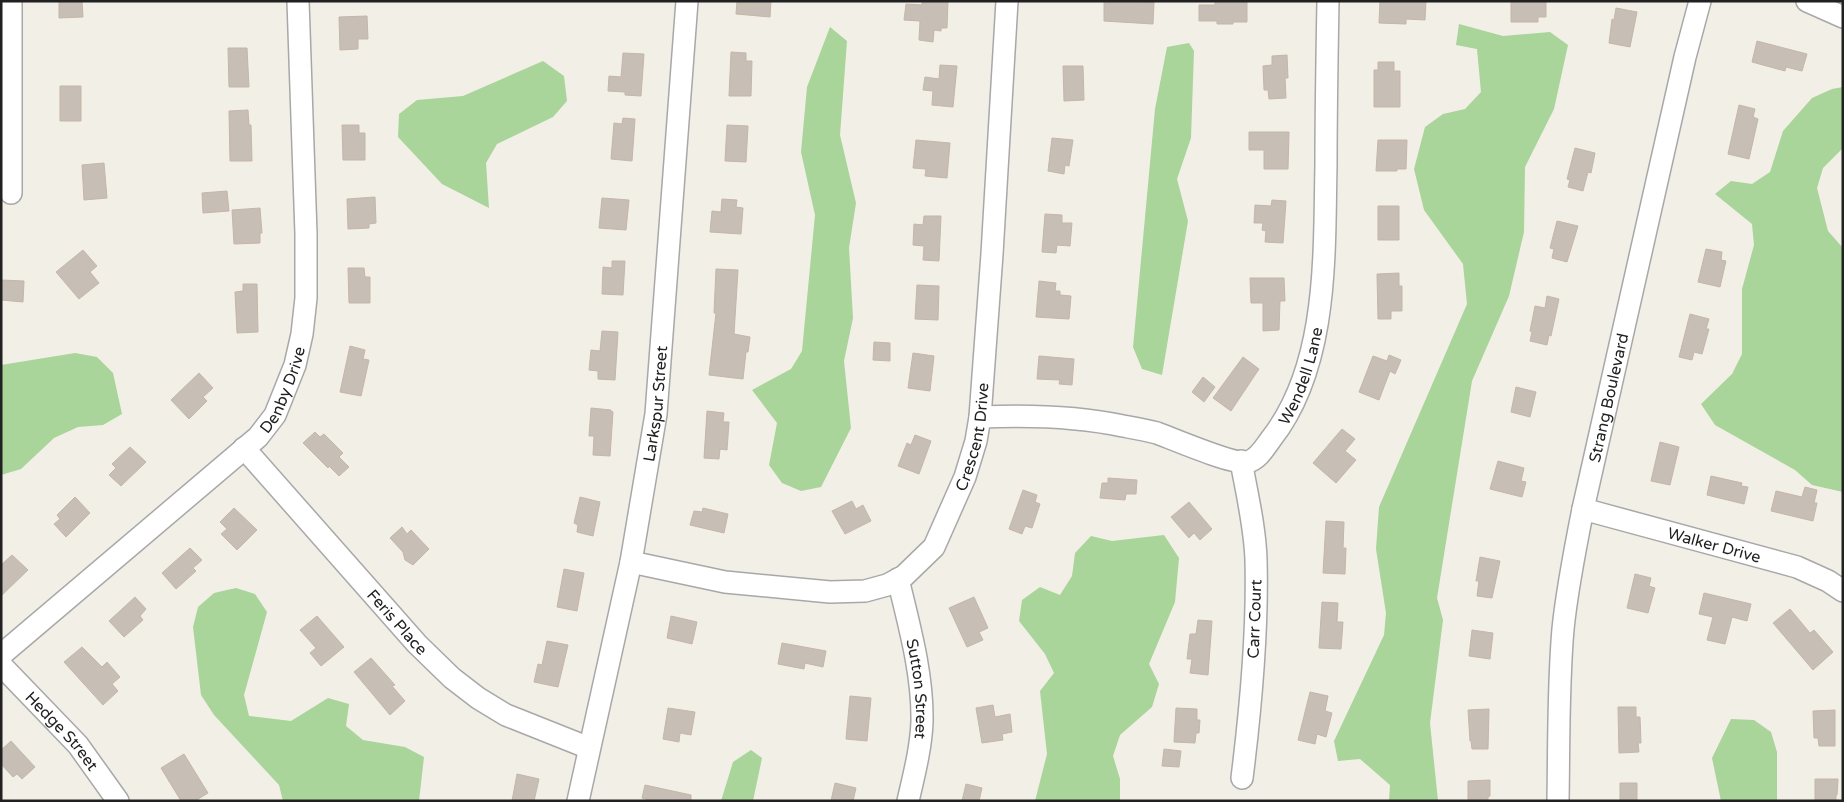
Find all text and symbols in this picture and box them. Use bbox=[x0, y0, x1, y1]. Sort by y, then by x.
street label: Wendell Lane bbox=[1274, 326, 1327, 429]
street label: Strang Boulevard bbox=[1585, 331, 1633, 464]
street label: Denby Drive bbox=[256, 345, 310, 438]
street label: Larkspur Street bbox=[639, 345, 672, 463]
street label: Crescent Drive bbox=[951, 382, 993, 494]
street label: Walker Drive bbox=[1665, 523, 1763, 568]
street label: Carr Court bbox=[1244, 579, 1266, 659]
street label: Feris Place bbox=[362, 585, 431, 660]
street label: Sutton Street bbox=[901, 637, 931, 740]
street label: Hedge Street bbox=[21, 688, 102, 775]

